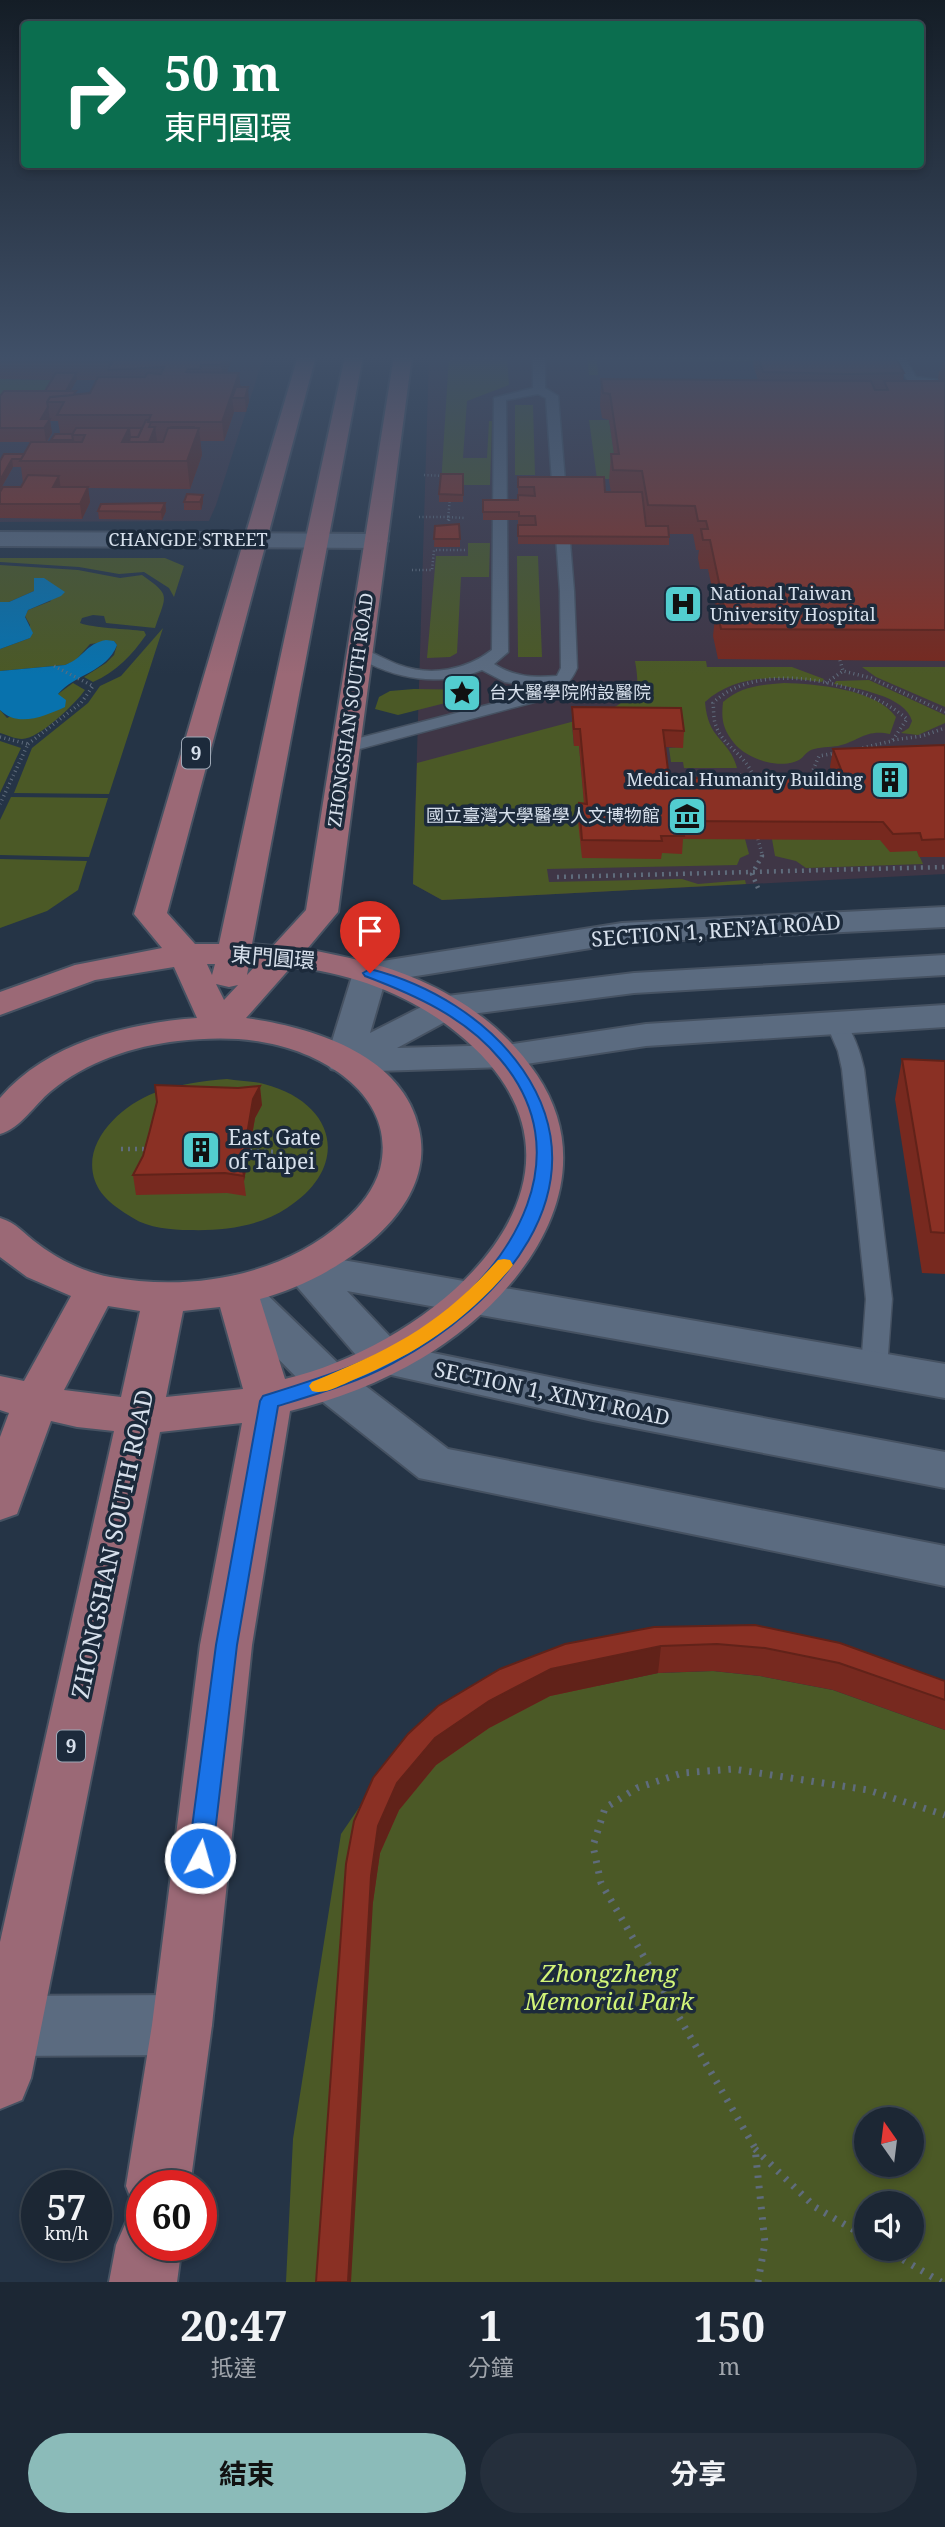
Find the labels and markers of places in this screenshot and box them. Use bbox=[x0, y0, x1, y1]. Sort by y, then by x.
place label: National Taiwan University Hospital bbox=[710, 581, 876, 626]
hospital icon: National Taiwan University Hospital bbox=[662, 583, 704, 625]
place icon: 台大醫學院附設醫院 bbox=[441, 672, 483, 714]
place label: 台大醫學院附設醫院 bbox=[489, 680, 651, 704]
building icon: Medical Humanity Building bbox=[869, 759, 911, 801]
place label: Medical Humanity Building bbox=[626, 767, 863, 791]
museum icon: 國立臺灣大學醫學人文博物館 bbox=[666, 795, 708, 837]
place label: 國立臺灣大學醫學人文博物館 bbox=[426, 803, 660, 827]
pin bbox=[340, 901, 400, 973]
place label: East Gate of Taipei bbox=[228, 1123, 321, 1175]
building icon: East Gate of Taipei bbox=[180, 1129, 222, 1171]

